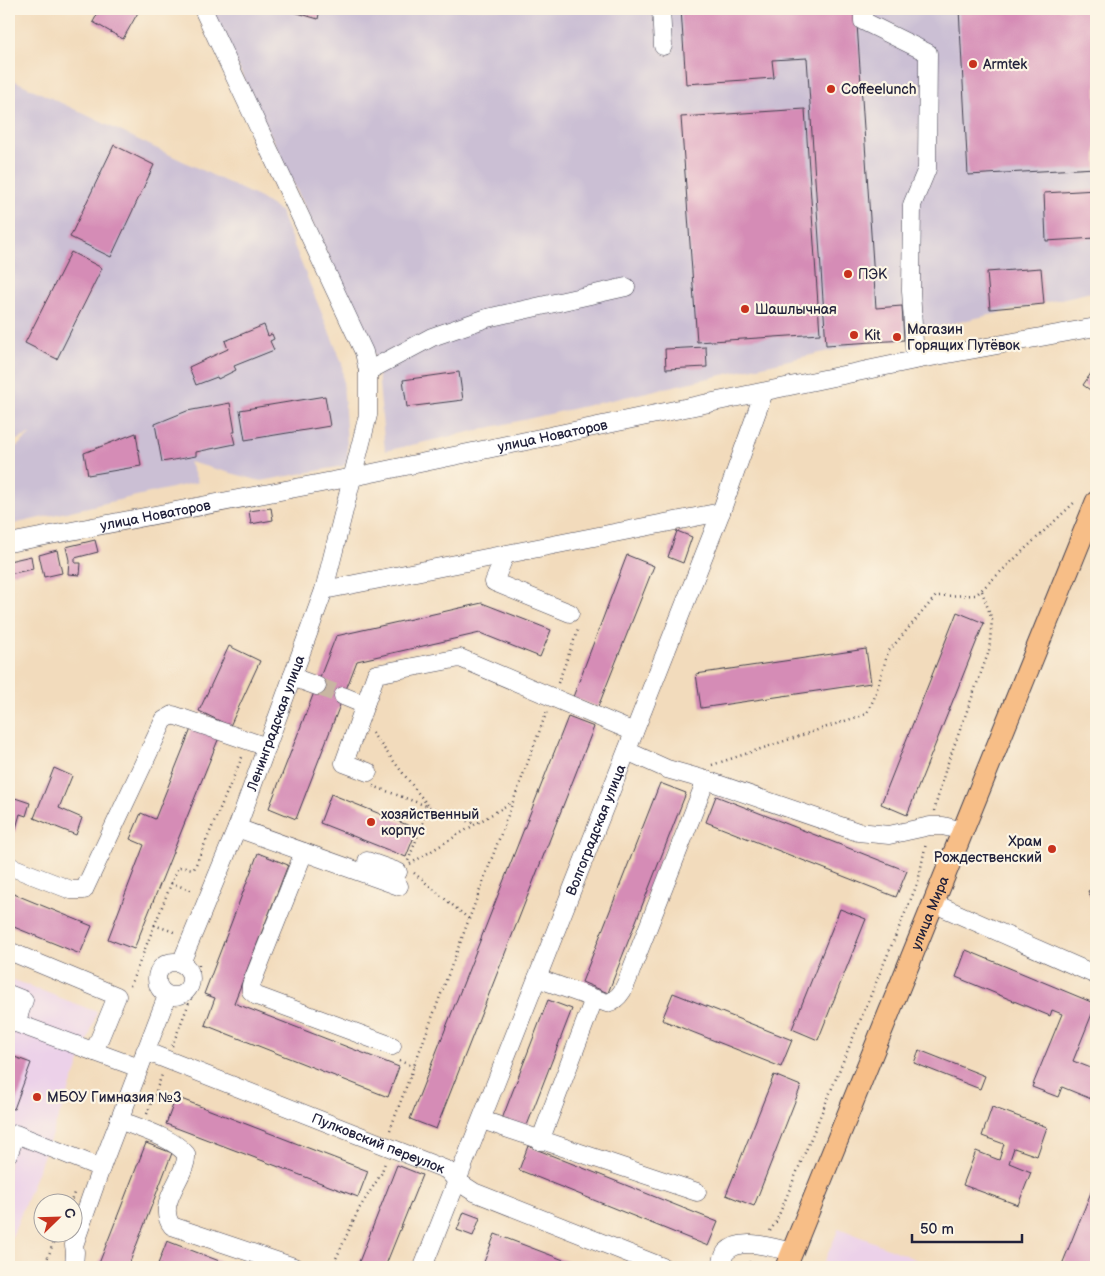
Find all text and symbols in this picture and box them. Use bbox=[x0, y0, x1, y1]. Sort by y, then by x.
place label: Armtek bbox=[983, 56, 1027, 73]
marker: Armtek bbox=[967, 58, 979, 70]
place label: Coffeelunch bbox=[841, 81, 917, 98]
marker: Coffeelunch bbox=[825, 83, 837, 95]
place label: ПЭК bbox=[858, 266, 888, 283]
marker: ПЭК bbox=[842, 268, 854, 280]
place label: Шашлычная bbox=[755, 301, 837, 318]
marker: Шашлычная bbox=[739, 303, 751, 315]
place label: Магазин Горящих Путёвок bbox=[907, 321, 1021, 354]
place label: Kit bbox=[864, 327, 881, 344]
marker: Kit bbox=[848, 329, 860, 341]
marker: Магазин Горящих Путёвок bbox=[891, 331, 903, 343]
street label: улица Новаторов bbox=[496, 416, 610, 455]
street label: улица Новаторов bbox=[99, 496, 213, 534]
street label: Ленинградская улица bbox=[242, 652, 308, 794]
street label: Волгоградская улица bbox=[562, 761, 629, 898]
place label: хозяйственный корпус bbox=[381, 806, 479, 839]
marker: хозяйственный корпус bbox=[365, 816, 377, 828]
place label: Храм Рождественский bbox=[933, 833, 1042, 866]
marker: Храм Рождественский bbox=[1046, 843, 1058, 855]
street label: улица Мира bbox=[907, 873, 952, 952]
place label: МБОУ Гимназия №3 bbox=[47, 1089, 182, 1106]
marker: МБОУ Гимназия №3 bbox=[31, 1091, 43, 1103]
street label: Пулковский переулок bbox=[310, 1109, 448, 1177]
north arrow bbox=[32, 1194, 82, 1244]
text: С bbox=[60, 1205, 79, 1221]
scale bar bbox=[912, 1211, 1022, 1243]
text: 50 m bbox=[920, 1220, 954, 1239]

